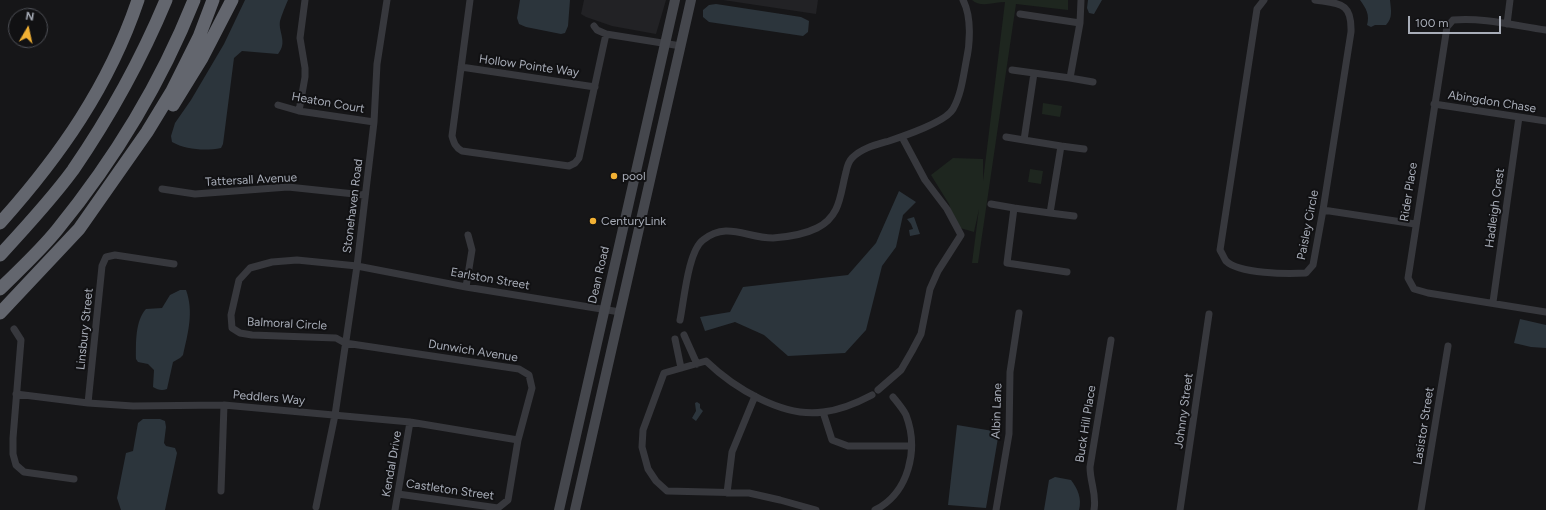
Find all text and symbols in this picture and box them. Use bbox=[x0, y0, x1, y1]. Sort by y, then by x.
north arrow bbox=[8, 8, 48, 48]
scale bar bbox=[1410, 8, 1503, 34]
text: N bbox=[25, 10, 35, 24]
text: 100 m bbox=[1415, 16, 1449, 30]
street label: Hollow Pointe Way bbox=[478, 52, 580, 80]
street label: Abingdon Chase bbox=[1447, 88, 1537, 116]
street label: Heaton Court bbox=[290, 90, 366, 116]
street label: Stonehaven Road bbox=[340, 158, 366, 254]
street label: Rider Place bbox=[1397, 161, 1421, 223]
street label: Hadleigh Crest bbox=[1482, 167, 1508, 249]
place label: pool bbox=[622, 169, 646, 183]
street label: Tattersall Avenue bbox=[205, 170, 297, 190]
marker: pool bbox=[609, 171, 619, 181]
street label: Paisley Circle bbox=[1294, 189, 1322, 261]
place label: CenturyLink bbox=[601, 214, 666, 228]
marker: CenturyLink bbox=[588, 216, 598, 226]
street label: Dean Road bbox=[585, 245, 613, 305]
street label: Earlston Street bbox=[449, 265, 531, 293]
street label: Linsbury Street bbox=[74, 287, 96, 371]
street label: Balmoral Circle bbox=[247, 315, 327, 333]
street label: Dunwich Avenue bbox=[427, 337, 519, 365]
street label: Johnny Street bbox=[1172, 372, 1196, 450]
street label: Albin Lane bbox=[989, 383, 1005, 439]
street label: Buck Hill Place bbox=[1073, 384, 1099, 464]
street label: Lasistor Street bbox=[1411, 386, 1437, 466]
street label: Peddlers Way bbox=[232, 388, 306, 408]
street label: Kendal Drive bbox=[379, 430, 405, 498]
street label: Castleton Street bbox=[405, 477, 495, 503]

